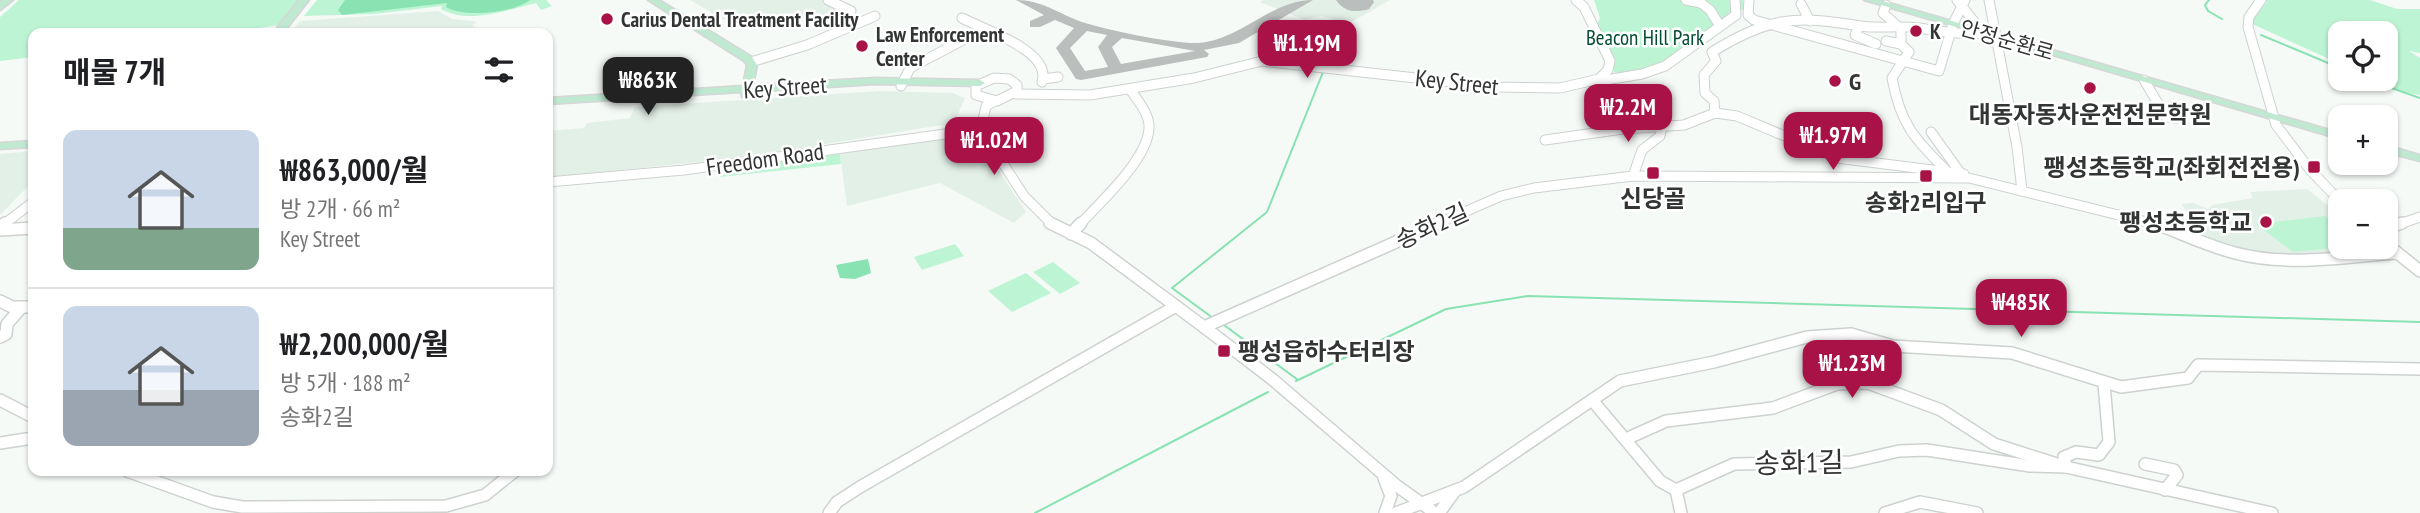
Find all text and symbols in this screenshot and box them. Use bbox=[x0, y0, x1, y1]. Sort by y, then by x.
place label: Carius Dental Treatment Facility bbox=[621, 6, 859, 33]
marker: Carius Dental Treatment Facility bbox=[599, 11, 615, 27]
street label: 안정순환로 bbox=[1957, 14, 2057, 66]
place label: K bbox=[1930, 18, 1941, 45]
pin: ₩1.19M bbox=[1250, 20, 1364, 80]
place label: Law Enforcement Center bbox=[876, 21, 1004, 72]
map controls bbox=[2328, 21, 2398, 259]
button: locate bbox=[2328, 21, 2398, 91]
marker: K bbox=[1908, 23, 1924, 39]
park label: Beacon Hill Park bbox=[1586, 24, 1704, 51]
text: ₩1.19M bbox=[1274, 28, 1340, 57]
marker: Law Enforcement Center bbox=[854, 38, 870, 54]
icon: filters bbox=[480, 51, 518, 89]
text: 매물 7개 bbox=[63, 52, 166, 91]
pin: ₩863K bbox=[599, 58, 697, 117]
street label: Key Street bbox=[1414, 62, 1501, 102]
text: ₩863K bbox=[619, 65, 677, 94]
place label: G bbox=[1849, 66, 1861, 97]
street label: Key Street bbox=[742, 69, 828, 105]
marker: G bbox=[1827, 73, 1843, 89]
marker: 대동자동차운전전문학원 bbox=[2082, 80, 2098, 96]
pin: ₩2.2M bbox=[1579, 85, 1677, 144]
text: ₩2.2M bbox=[1600, 92, 1656, 121]
place label: 대동자동차운전전문학원 bbox=[1969, 99, 2211, 130]
button: + bbox=[2328, 105, 2398, 175]
pin: ₩1.97M bbox=[1776, 113, 1890, 172]
pin: ₩1.02M bbox=[937, 118, 1051, 177]
text: ₩1.97M bbox=[1800, 120, 1866, 149]
text: ₩1.02M bbox=[961, 125, 1027, 154]
street label: Freedom Road bbox=[704, 135, 826, 183]
text: ₩863,000/월 bbox=[280, 150, 428, 189]
place label: 팽성초등학교(좌회전전용) bbox=[2044, 152, 2300, 183]
icon: home bbox=[119, 158, 203, 242]
marker: 팽성초등학교(좌회전전용) bbox=[2306, 159, 2322, 175]
marker: 신당골 bbox=[1645, 165, 1661, 181]
marker: 송화2리입구 bbox=[1918, 168, 1934, 184]
place label: 신당골 bbox=[1620, 183, 1686, 214]
place label: 송화2리입구 bbox=[1865, 187, 1987, 218]
button: − bbox=[2328, 189, 2398, 259]
text: 방 2개 · 66 m² bbox=[280, 194, 400, 223]
street label: 송화2길 bbox=[1391, 196, 1473, 256]
place label: 팽성초등학교 bbox=[2120, 207, 2252, 238]
marker: 팽성초등학교 bbox=[2258, 214, 2274, 230]
text: Key Street bbox=[280, 224, 360, 253]
pin: ₩485K bbox=[1972, 280, 2070, 339]
text: ₩485K bbox=[1992, 287, 2050, 316]
text: ₩2,200,000/월 bbox=[280, 324, 449, 363]
icon: home bbox=[119, 334, 203, 418]
place label: 팽성읍하수터리장 bbox=[1238, 336, 1415, 367]
pin: ₩1.23M bbox=[1795, 340, 1909, 400]
marker: 팽성읍하수터리장 bbox=[1216, 343, 1232, 359]
text: ₩1.23M bbox=[1819, 348, 1885, 377]
text: 방 5개 · 188 m² bbox=[280, 368, 411, 397]
text: 송화2길 bbox=[280, 402, 354, 431]
street label: 송화1길 bbox=[1754, 443, 1844, 481]

